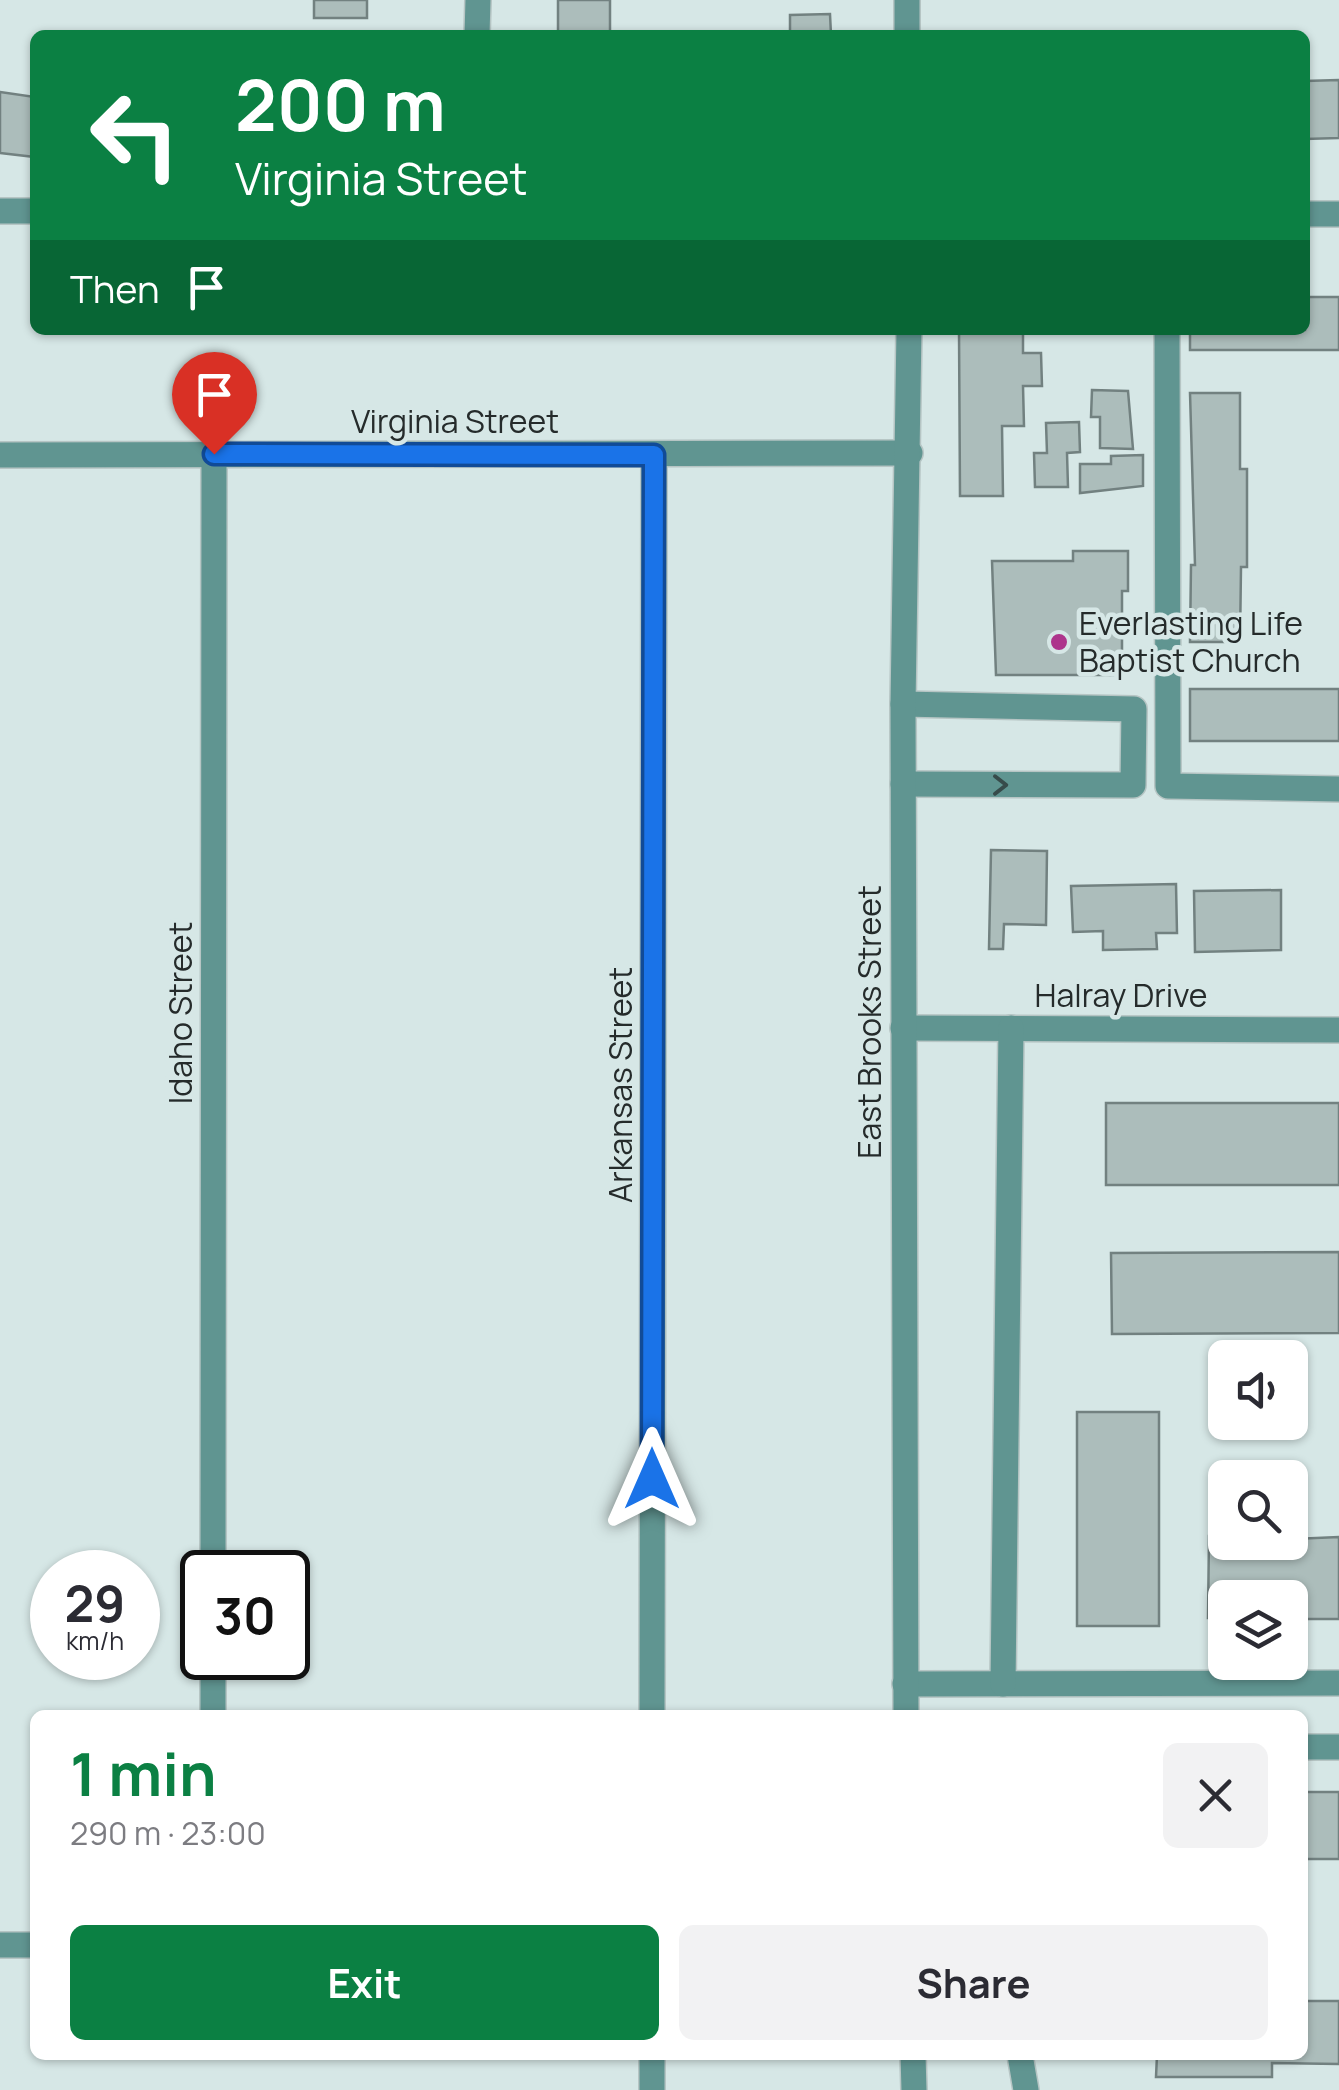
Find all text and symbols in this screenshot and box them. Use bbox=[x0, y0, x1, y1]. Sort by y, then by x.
text: 200 m bbox=[235, 56, 446, 152]
icon: left bbox=[70, 70, 200, 200]
text: Virginia Street bbox=[235, 147, 528, 209]
icon: arrive bbox=[179, 260, 234, 315]
text: Then bbox=[70, 262, 159, 314]
pin bbox=[172, 352, 257, 455]
icon: arrive bbox=[187, 367, 242, 422]
street label: Virginia Street bbox=[351, 399, 559, 443]
place label: Everlasting Life Baptist Church bbox=[1079, 601, 1303, 682]
marker: Everlasting Life Baptist Church bbox=[1048, 631, 1070, 653]
one-way arrow bbox=[994, 774, 1009, 796]
street label: East Brooks Street bbox=[847, 885, 891, 1159]
street label: Idaho Street bbox=[158, 922, 202, 1104]
street label: Arkansas Street bbox=[598, 967, 642, 1203]
street label: Halray Drive bbox=[1035, 973, 1207, 1017]
map controls bbox=[1208, 1340, 1308, 1680]
button: sound bbox=[1208, 1340, 1308, 1440]
position arrow bbox=[600, 1427, 704, 1531]
button: search bbox=[1208, 1460, 1308, 1560]
speed limit sign: 30 bbox=[180, 1550, 310, 1680]
text: 29 bbox=[65, 1569, 125, 1637]
button: layers bbox=[1208, 1580, 1308, 1680]
text: km/h bbox=[66, 1623, 124, 1658]
text: 1 min bbox=[70, 1732, 217, 1814]
button: close bbox=[1163, 1743, 1268, 1848]
text: 290 m · 23:00 bbox=[70, 1811, 266, 1855]
button: Exit bbox=[70, 1925, 659, 2040]
button: Share bbox=[679, 1925, 1268, 2040]

